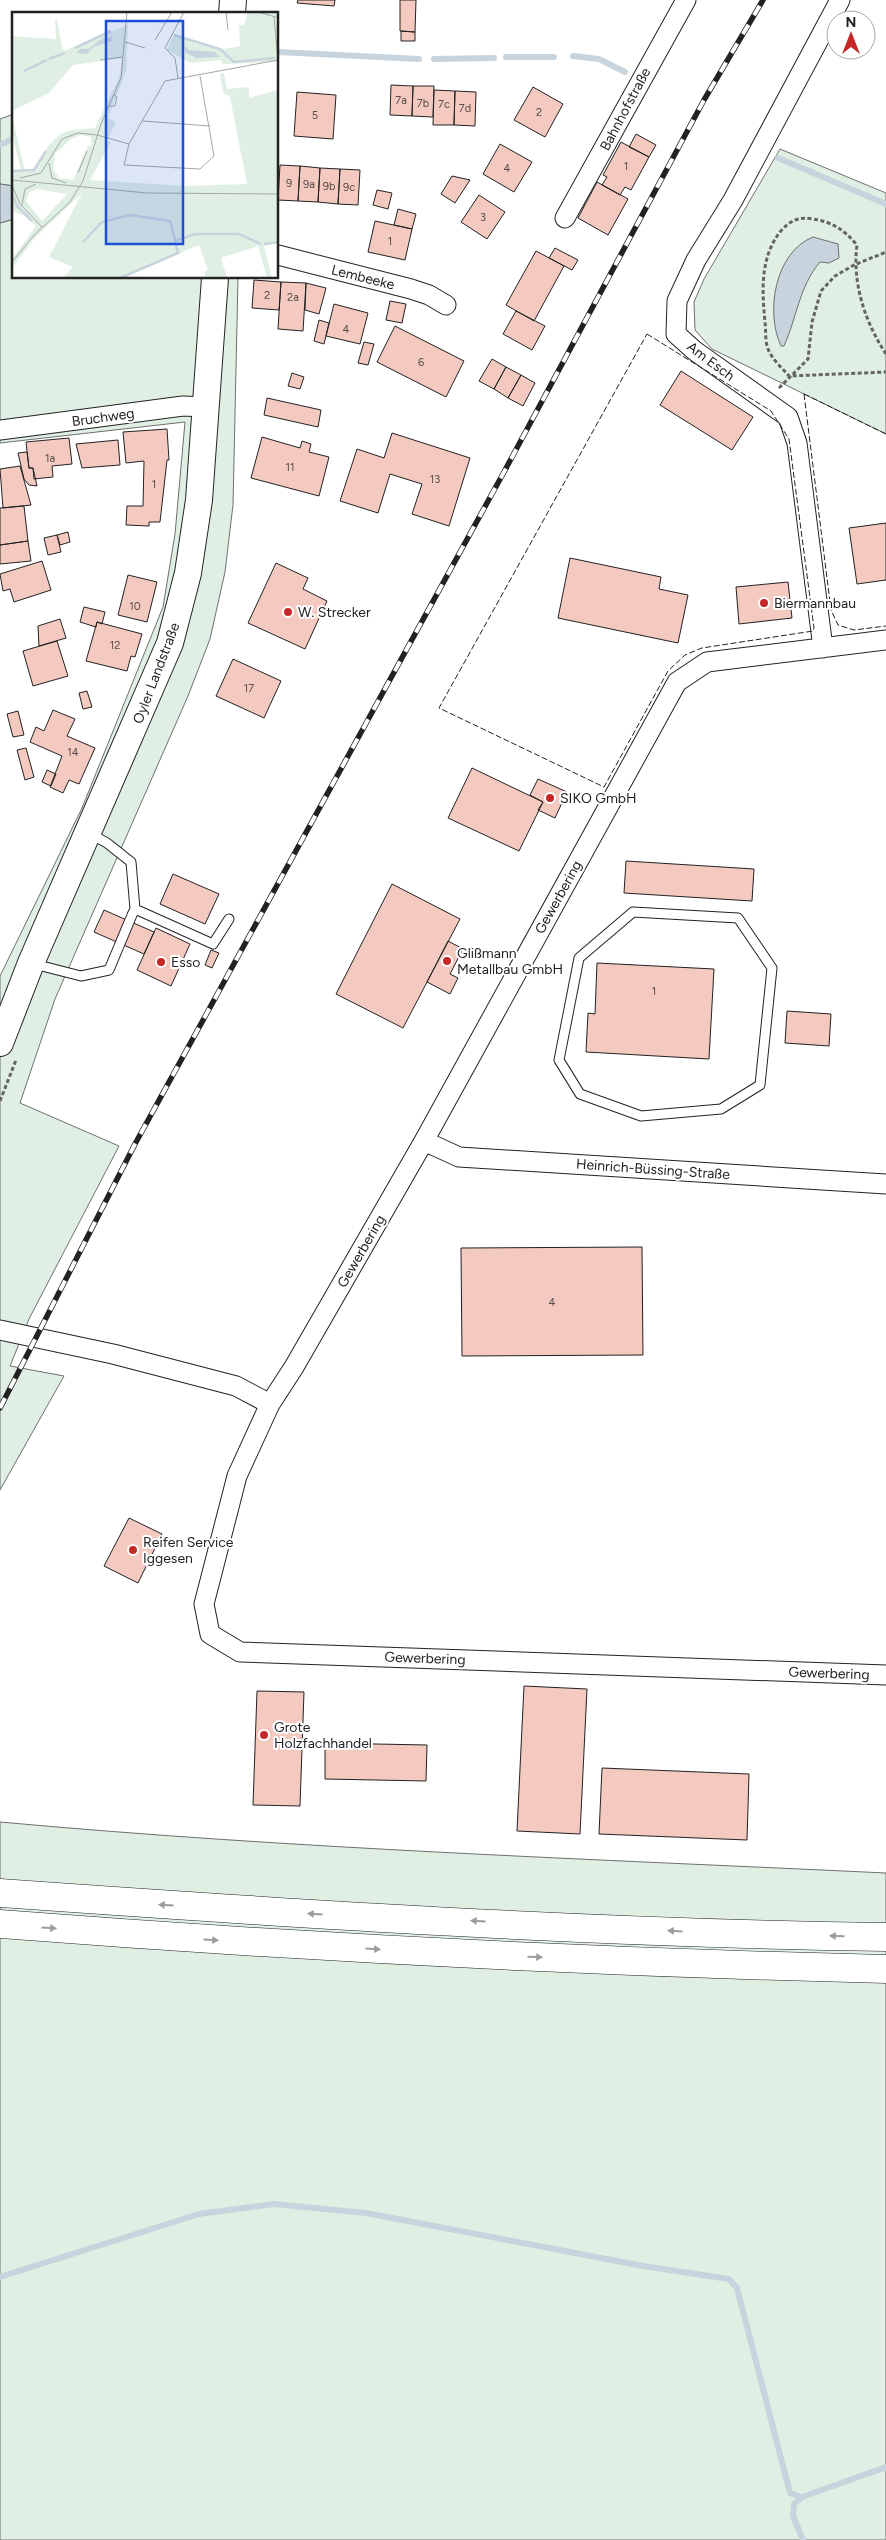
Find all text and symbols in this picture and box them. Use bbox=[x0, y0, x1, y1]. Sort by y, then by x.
north arrow bbox=[826, 10, 876, 60]
inset map bbox=[12, 12, 279, 279]
text: N bbox=[846, 14, 856, 31]
street label: Bahnhofstraße bbox=[596, 64, 655, 154]
house number: 7a bbox=[395, 94, 407, 107]
house number: 7b bbox=[417, 97, 429, 110]
house number: 7c bbox=[438, 98, 450, 111]
house number: 7d bbox=[459, 102, 471, 115]
house number: 2 bbox=[536, 106, 542, 119]
house number: 5 bbox=[312, 109, 318, 122]
house number: 1 bbox=[624, 160, 628, 173]
house number: 4 bbox=[504, 162, 511, 175]
house number: 9 bbox=[286, 177, 292, 190]
house number: 9a bbox=[303, 178, 315, 191]
house number: 9b bbox=[323, 180, 335, 193]
house number: 9c bbox=[343, 181, 355, 194]
house number: 3 bbox=[480, 211, 486, 224]
house number: 1 bbox=[388, 235, 392, 248]
street label: Lembeeke bbox=[329, 261, 397, 294]
house number: 2 bbox=[264, 289, 270, 302]
house number: 2a bbox=[287, 291, 299, 304]
house number: 4 bbox=[343, 323, 350, 336]
street label: Am Esch bbox=[684, 338, 738, 385]
house number: 6 bbox=[418, 356, 424, 369]
street label: Bruchweg bbox=[71, 405, 135, 430]
house number: 1a bbox=[45, 452, 55, 465]
house number: 11 bbox=[285, 461, 295, 474]
house number: 13 bbox=[430, 473, 440, 486]
house number: 1 bbox=[152, 478, 156, 491]
place label: Biermannbau bbox=[774, 595, 856, 612]
marker: Biermannbau bbox=[758, 597, 770, 609]
house number: 10 bbox=[129, 600, 141, 613]
place label: W. Strecker bbox=[298, 604, 371, 621]
marker: W. Strecker bbox=[282, 606, 294, 618]
street label: Oyler Landstraße bbox=[129, 620, 184, 726]
house number: 12 bbox=[110, 639, 120, 652]
house number: 17 bbox=[244, 682, 254, 695]
house number: 14 bbox=[67, 746, 79, 759]
place label: SIKO GmbH bbox=[560, 790, 637, 807]
marker: SIKO GmbH bbox=[544, 792, 556, 804]
street label: Gewerbering bbox=[531, 858, 586, 937]
place label: Glißmann Metallbau GmbH bbox=[457, 945, 563, 978]
place label: Esso bbox=[171, 954, 200, 971]
marker: Glißmann Metallbau GmbH bbox=[441, 955, 453, 967]
marker: Esso bbox=[155, 956, 167, 968]
house number: 1 bbox=[652, 985, 656, 998]
street label: Heinrich-Büssing-Straße bbox=[575, 1156, 731, 1183]
street label: Gewerbering bbox=[334, 1212, 389, 1291]
house number: 4 bbox=[549, 1296, 556, 1309]
place label: Reifen Service Iggesen bbox=[143, 1534, 234, 1567]
marker: Reifen Service Iggesen bbox=[127, 1544, 139, 1556]
street label: Gewerbering bbox=[384, 1649, 466, 1668]
street label: Gewerbering bbox=[788, 1664, 870, 1683]
place label: Grote Holzfachhandel bbox=[274, 1719, 372, 1752]
marker: Grote Holzfachhandel bbox=[258, 1729, 270, 1741]
one-way arrow bbox=[158, 1900, 174, 1908]
one-way arrow bbox=[307, 1909, 323, 1917]
one-way arrow bbox=[469, 1917, 485, 1925]
one-way arrow bbox=[41, 1925, 57, 1933]
one-way arrow bbox=[667, 1926, 683, 1934]
one-way arrow bbox=[829, 1932, 845, 1940]
one-way arrow bbox=[203, 1936, 219, 1944]
one-way arrow bbox=[365, 1945, 381, 1953]
one-way arrow bbox=[528, 1953, 544, 1961]

